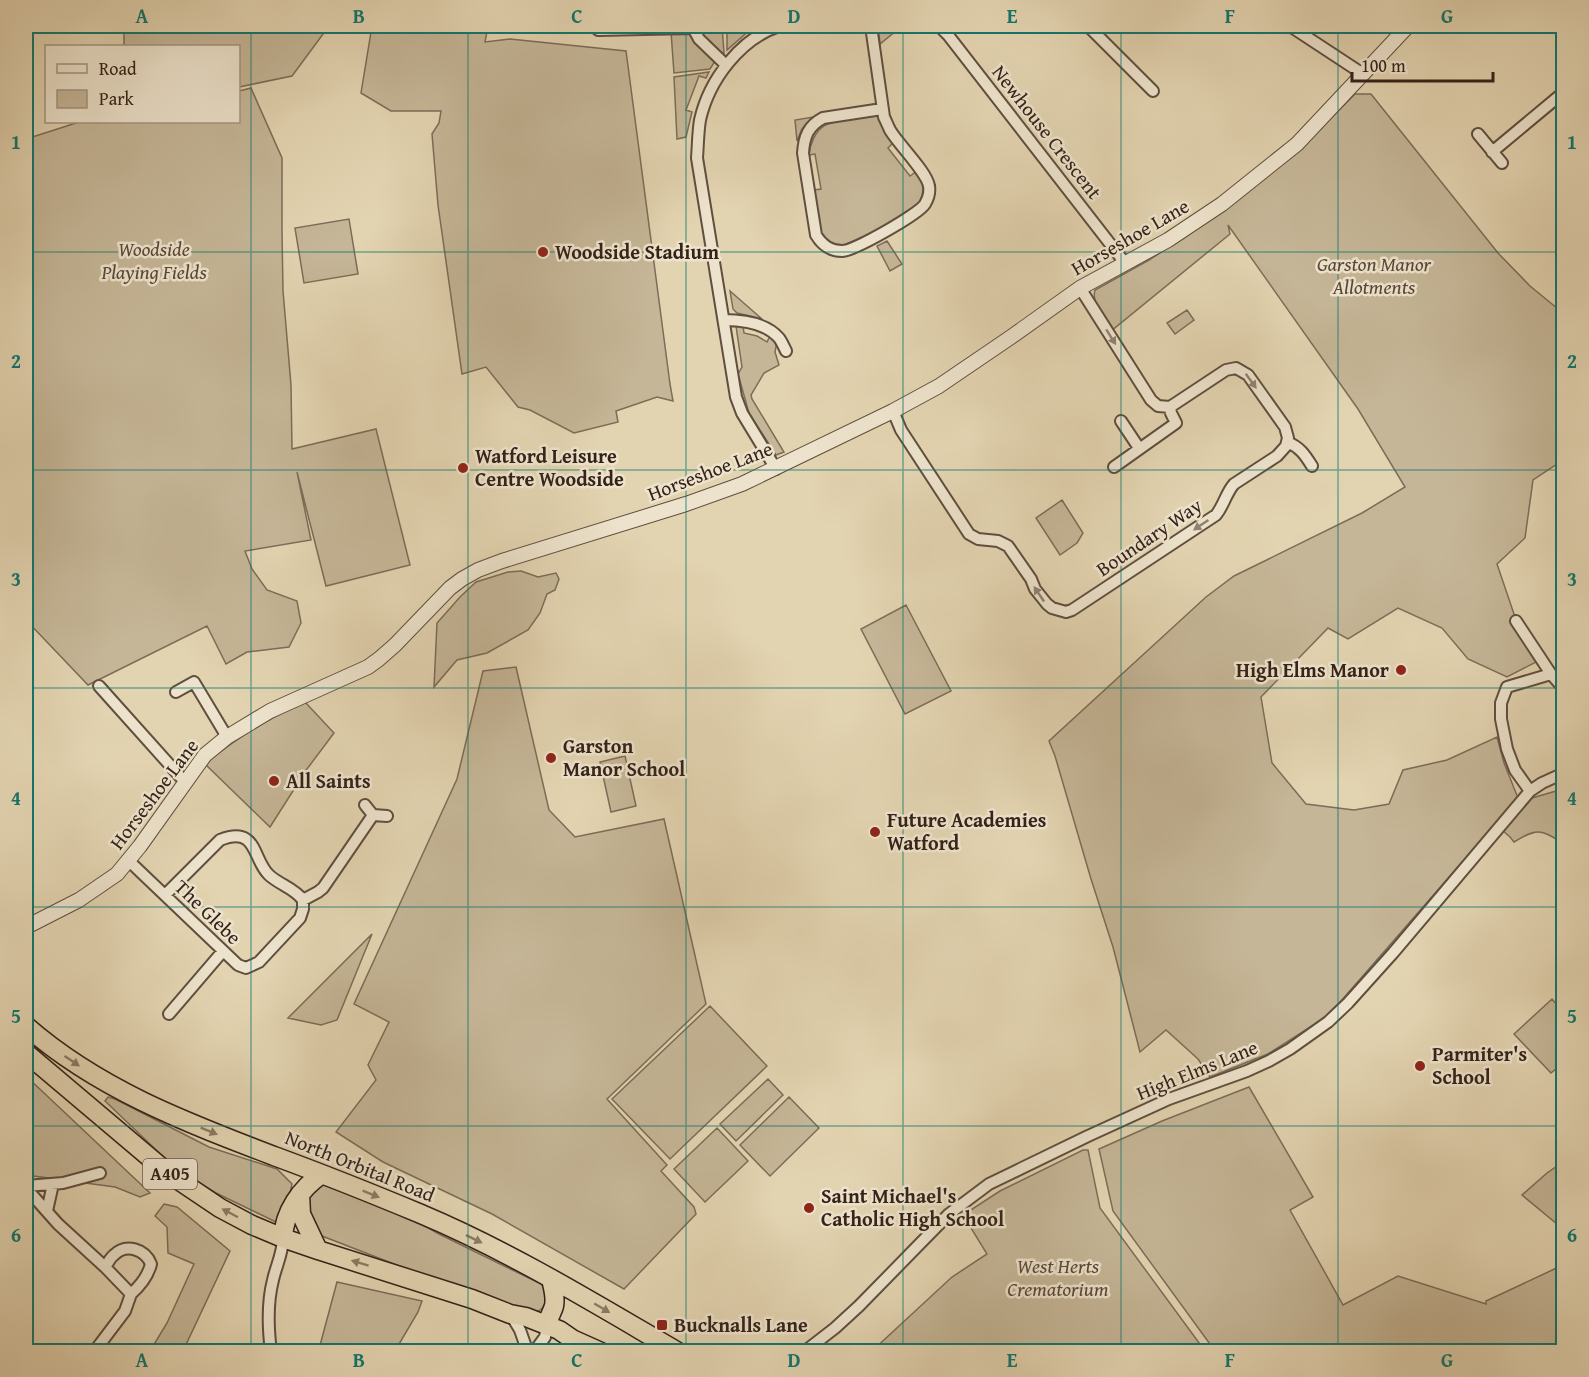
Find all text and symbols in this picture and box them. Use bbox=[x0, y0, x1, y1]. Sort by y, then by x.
text: A bbox=[136, 1, 149, 30]
text: B bbox=[353, 1, 365, 30]
text: C bbox=[571, 1, 583, 30]
text: D bbox=[787, 1, 801, 30]
text: E bbox=[1007, 1, 1018, 30]
text: F bbox=[1225, 1, 1235, 30]
text: G bbox=[1441, 1, 1453, 30]
legend bbox=[45, 45, 240, 123]
scale bar bbox=[1352, 45, 1493, 83]
text: 100 m bbox=[1361, 52, 1406, 79]
text: Road bbox=[99, 55, 137, 82]
street label: Newhouse Crescent bbox=[986, 58, 1109, 205]
text: Park bbox=[99, 85, 135, 112]
text: 1 bbox=[11, 127, 21, 156]
text: 1 bbox=[1567, 127, 1577, 156]
street label: Horseshoe Lane bbox=[1065, 191, 1194, 282]
park label: Woodside Playing Fields bbox=[100, 234, 207, 286]
place label: Woodside Stadium bbox=[555, 237, 719, 266]
marker: Woodside Stadium bbox=[536, 245, 550, 259]
park label: Garston Manor Allotments bbox=[1317, 249, 1432, 301]
one-way arrow bbox=[1106, 329, 1117, 345]
text: 2 bbox=[11, 346, 21, 375]
text: 2 bbox=[1567, 346, 1577, 375]
one-way arrow bbox=[1245, 374, 1257, 389]
street label: Horseshoe Lane bbox=[643, 433, 777, 508]
place label: Watford Leisure Centre Woodside bbox=[475, 441, 624, 493]
marker: Watford Leisure Centre Woodside bbox=[456, 461, 470, 475]
street label: Boundary Way bbox=[1090, 490, 1207, 583]
one-way arrow bbox=[1193, 519, 1209, 530]
text: 3 bbox=[11, 564, 21, 593]
text: 3 bbox=[1567, 564, 1577, 593]
one-way arrow bbox=[1034, 585, 1045, 602]
place label: High Elms Manor bbox=[1236, 655, 1389, 684]
marker: High Elms Manor bbox=[1394, 663, 1408, 677]
place label: Garston Manor School bbox=[563, 731, 685, 783]
street label: Horseshoe Lane bbox=[102, 732, 205, 855]
marker: Garston Manor School bbox=[544, 751, 558, 765]
place label: All Saints bbox=[286, 766, 371, 795]
marker: All Saints bbox=[267, 774, 281, 788]
text: 4 bbox=[11, 783, 21, 812]
text: 4 bbox=[1567, 783, 1577, 812]
place label: Future Academies Watford bbox=[887, 805, 1046, 857]
marker: Future Academies Watford bbox=[868, 825, 882, 839]
street label: The Glebe bbox=[169, 872, 248, 951]
text: 5 bbox=[11, 1001, 21, 1030]
text: 5 bbox=[1567, 1001, 1577, 1030]
street label: High Elms Lane bbox=[1132, 1032, 1262, 1107]
place label: Parmiter's School bbox=[1432, 1039, 1527, 1091]
one-way arrow bbox=[64, 1055, 80, 1066]
marker: Parmiter's School bbox=[1413, 1059, 1427, 1073]
street label: North Orbital Road bbox=[281, 1122, 440, 1209]
one-way arrow bbox=[200, 1126, 218, 1136]
road number: A405 bbox=[143, 1159, 197, 1189]
place label: Saint Michael's Catholic High School bbox=[821, 1181, 1004, 1233]
one-way arrow bbox=[363, 1189, 381, 1199]
marker: Saint Michael's Catholic High School bbox=[802, 1201, 816, 1215]
one-way arrow bbox=[222, 1209, 239, 1218]
text: 6 bbox=[11, 1220, 21, 1249]
text: 6 bbox=[1567, 1220, 1577, 1249]
one-way arrow bbox=[465, 1234, 482, 1243]
park label: West Herts Crematorium bbox=[1007, 1251, 1109, 1303]
one-way arrow bbox=[351, 1258, 369, 1267]
one-way arrow bbox=[594, 1302, 611, 1312]
place label: Bucknalls Lane bbox=[674, 1310, 808, 1339]
marker: Bucknalls Lane bbox=[655, 1318, 669, 1332]
text: A bbox=[136, 1345, 149, 1374]
text: B bbox=[353, 1345, 365, 1374]
text: C bbox=[571, 1345, 583, 1374]
text: D bbox=[787, 1345, 801, 1374]
text: E bbox=[1007, 1345, 1018, 1374]
text: F bbox=[1225, 1345, 1235, 1374]
text: G bbox=[1441, 1345, 1453, 1374]

